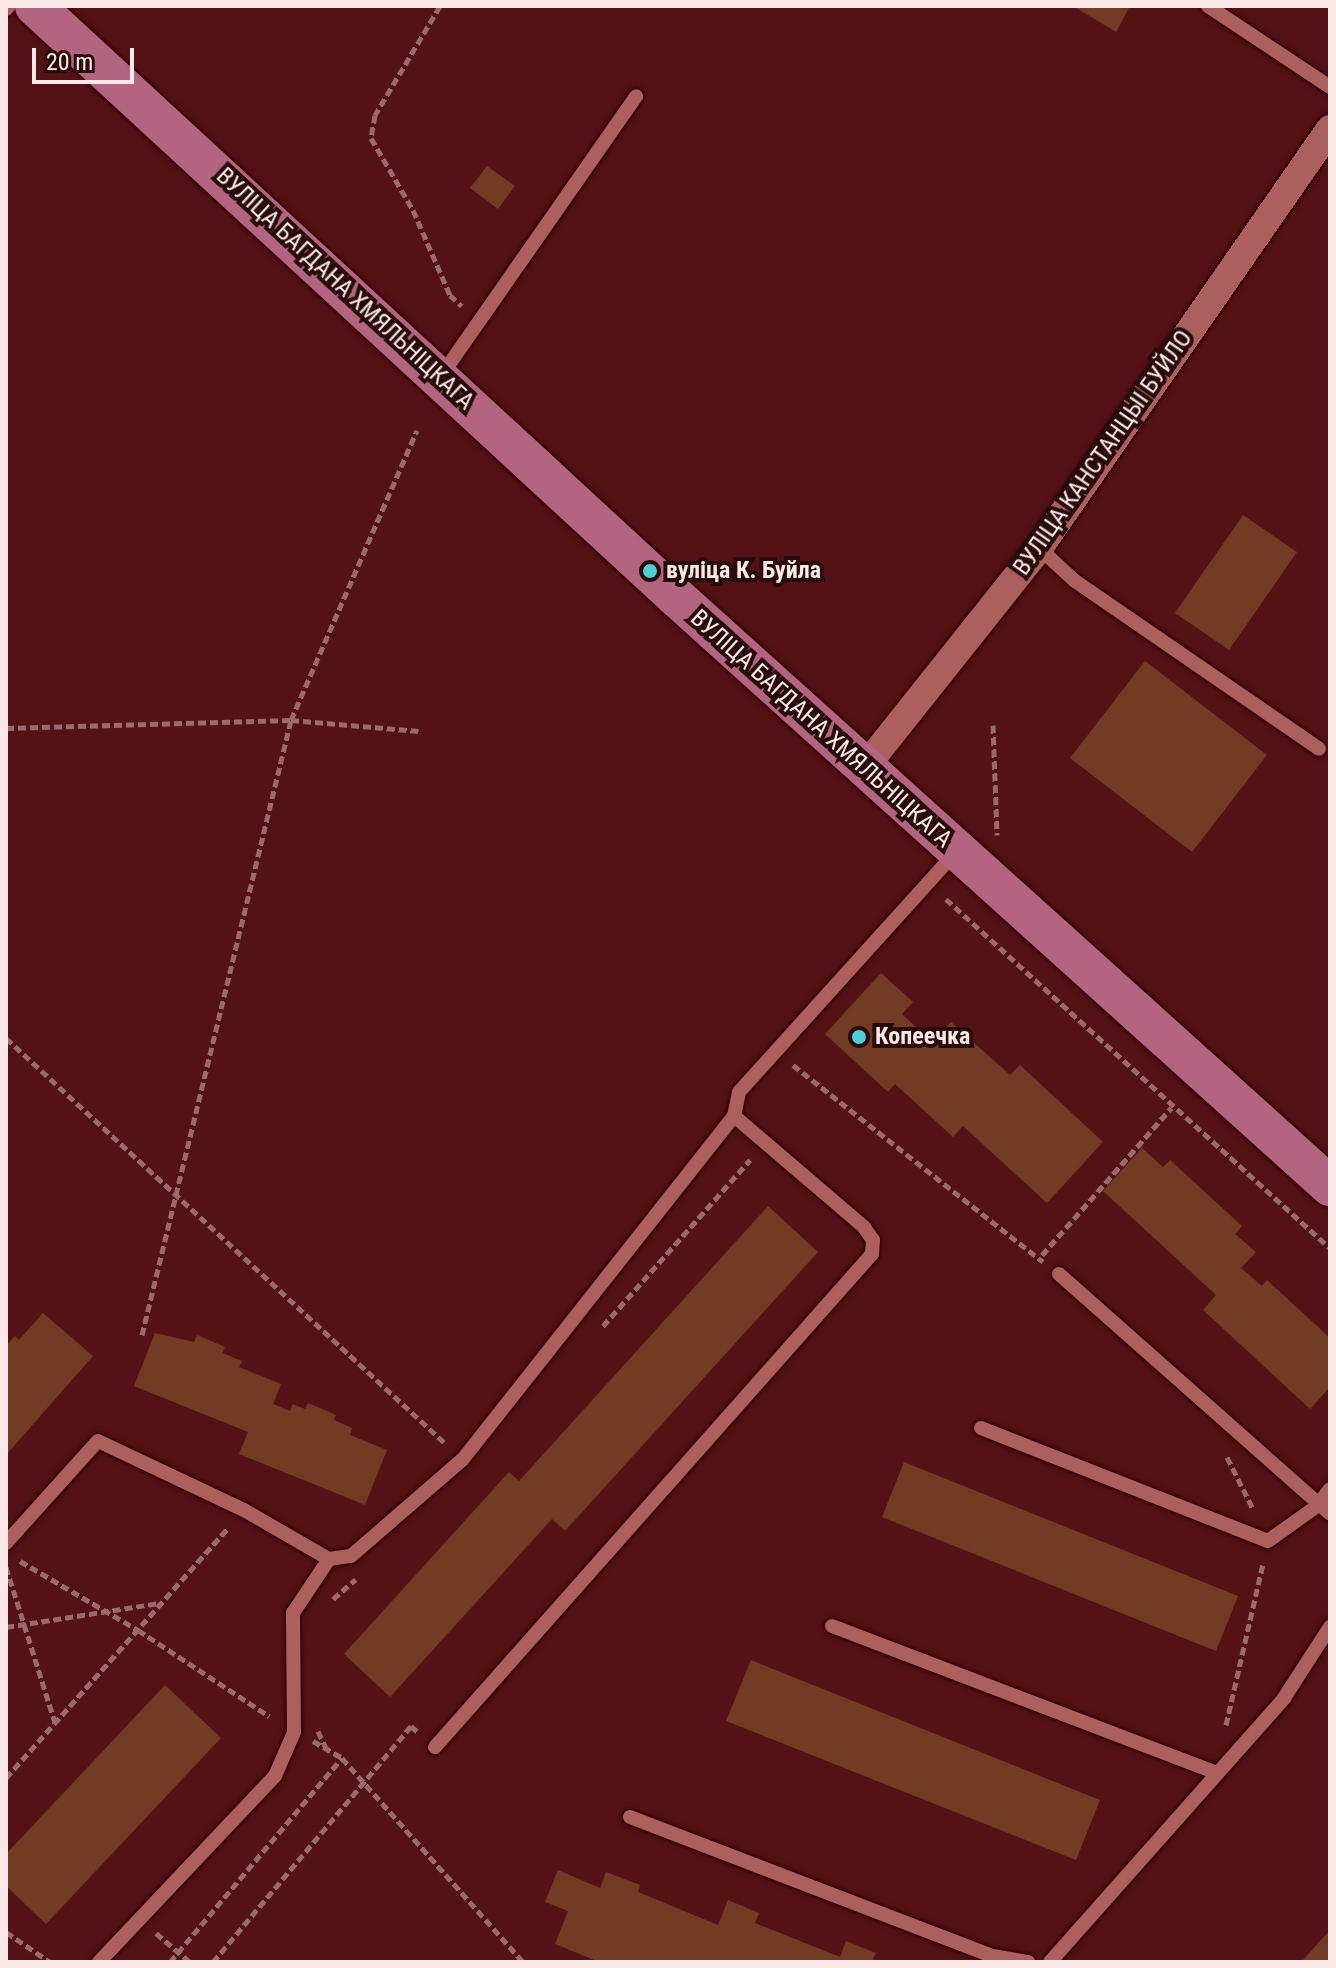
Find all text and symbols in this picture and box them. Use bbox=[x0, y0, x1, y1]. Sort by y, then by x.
scale bar bbox=[36, 32, 138, 82]
text: 20 m bbox=[46, 48, 93, 76]
street label: ВУЛІЦА БАГДАНА ХМЯЛЬНІЦКАГА bbox=[210, 162, 480, 416]
street label: ВУЛІЦА КАНСТАНЦЫІ БУЙЛО bbox=[1007, 325, 1199, 581]
place label: вуліца К. Буйла bbox=[666, 557, 821, 585]
marker: вуліца К. Буйла bbox=[641, 562, 659, 580]
street label: ВУЛІЦА БАГДАНА ХМЯЛЬНІЦКАГА bbox=[684, 604, 958, 854]
place label: Копеечка bbox=[875, 1023, 970, 1051]
marker: Копеечка bbox=[850, 1028, 868, 1046]

